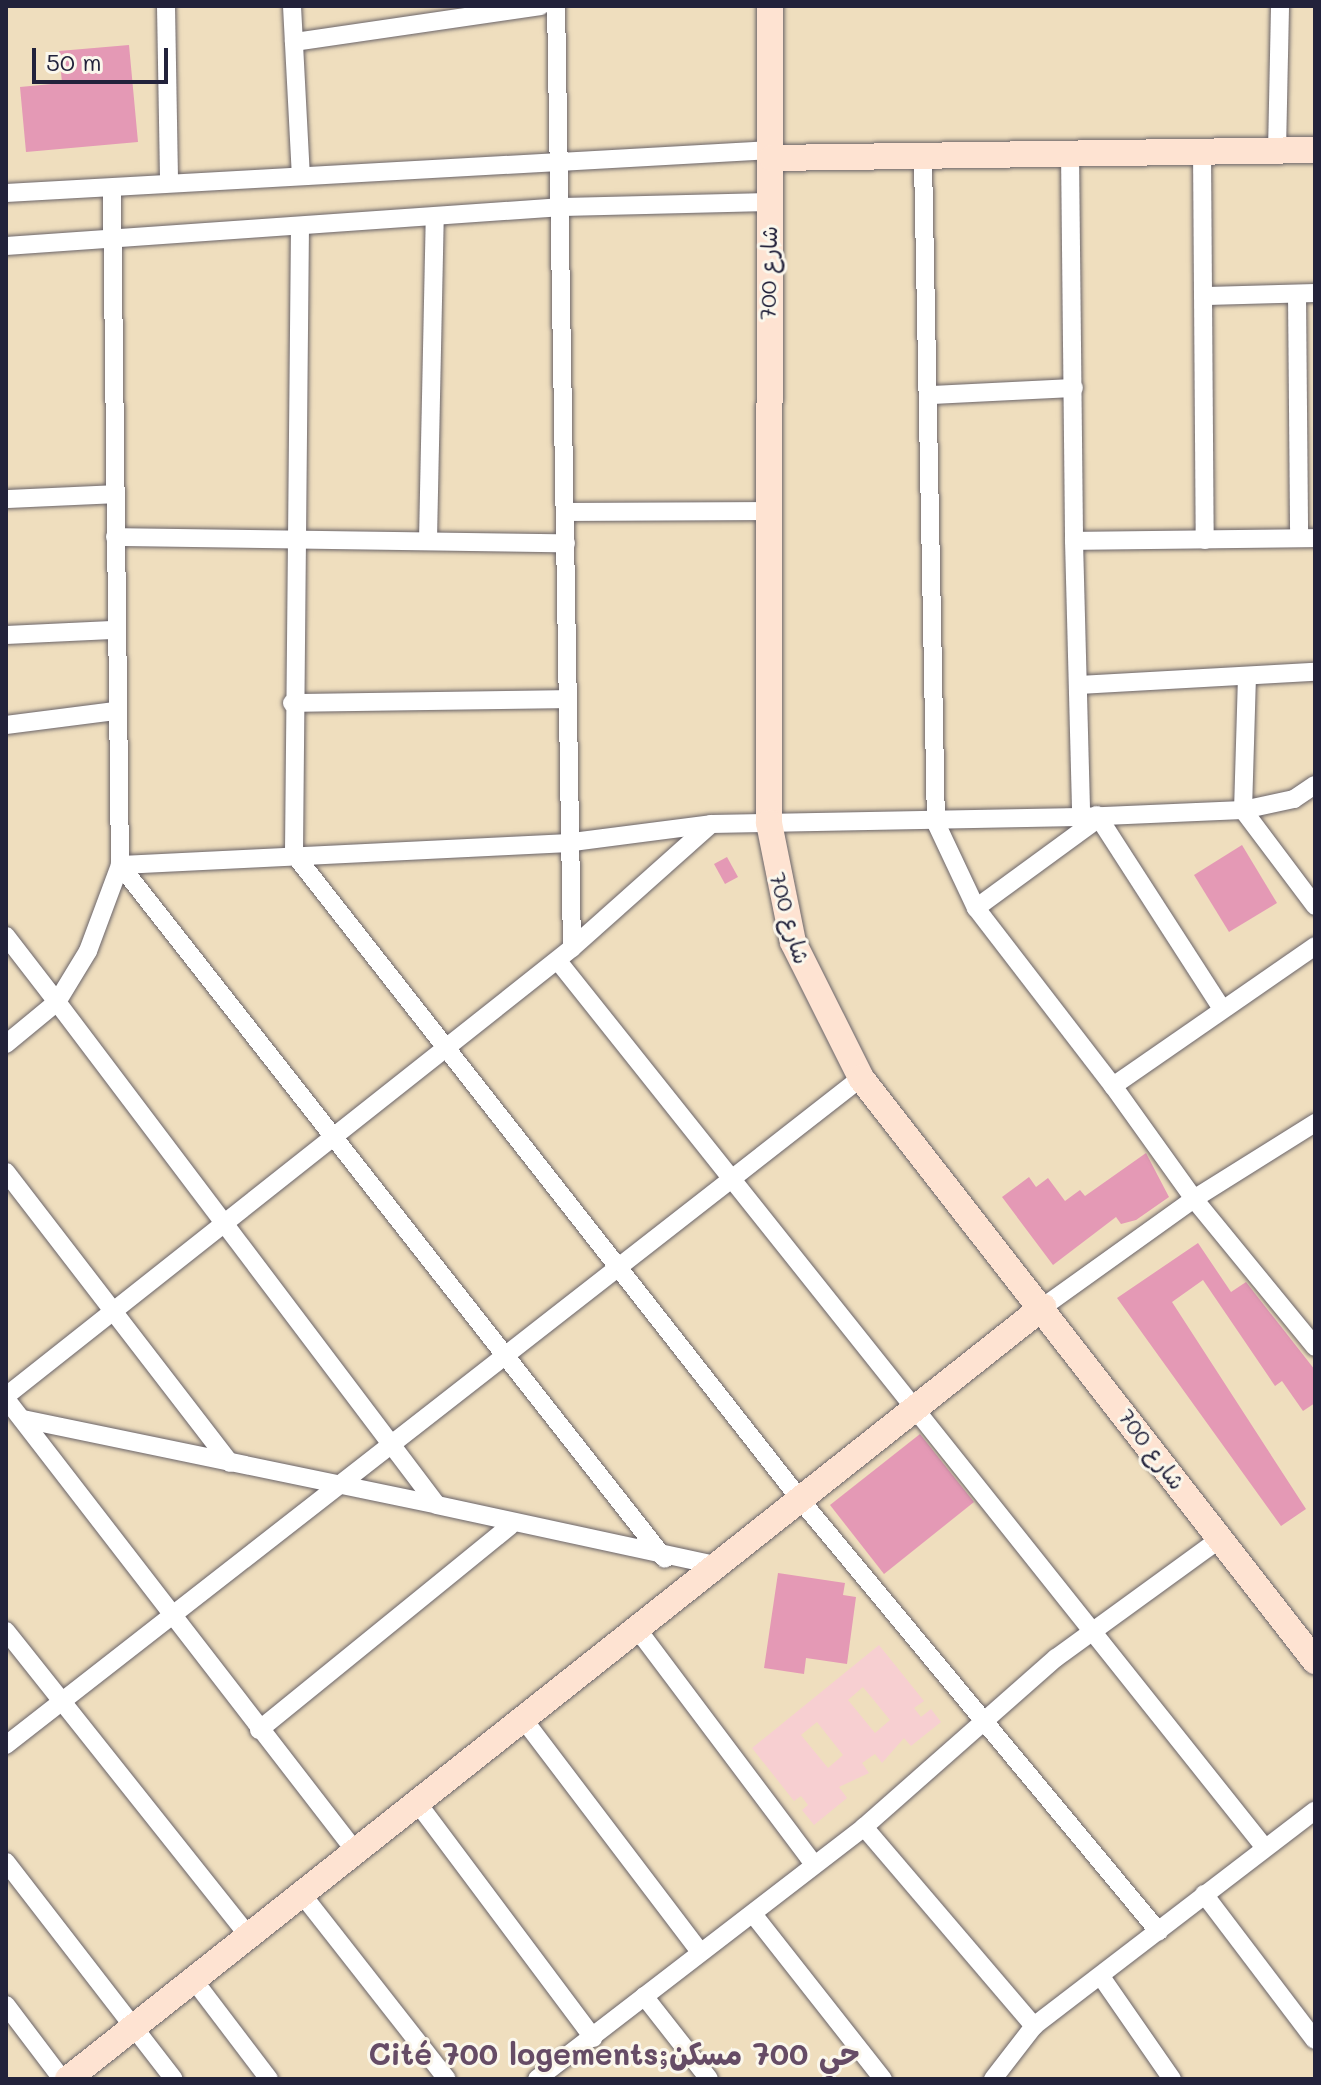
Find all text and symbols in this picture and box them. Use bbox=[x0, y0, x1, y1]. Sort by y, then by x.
scale bar bbox=[36, 32, 172, 82]
text: 50 m bbox=[46, 46, 102, 77]
street label: شارع 700 bbox=[754, 226, 782, 320]
street label: شارع 700 bbox=[764, 869, 816, 967]
street label: شارع 700 bbox=[1113, 1404, 1191, 1494]
district label: Cité 700 logements;حي 700 مسكن bbox=[368, 2035, 860, 2071]

